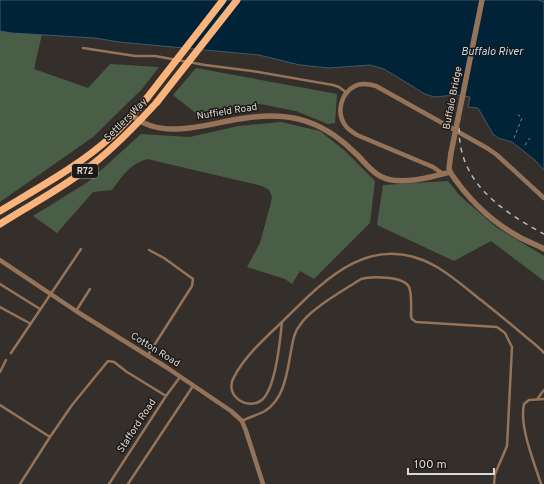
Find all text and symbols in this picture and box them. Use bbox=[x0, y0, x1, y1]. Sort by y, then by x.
water label: Buffalo River bbox=[461, 45, 524, 59]
street label: Buffalo Bridge bbox=[440, 65, 466, 131]
street label: Settlers Way bbox=[102, 96, 150, 144]
street label: Nuffield Road bbox=[196, 101, 258, 123]
road number: R72 bbox=[72, 164, 98, 178]
street label: Cotton Road bbox=[128, 330, 182, 370]
street label: Stafford Road bbox=[115, 397, 159, 455]
scale bar bbox=[408, 450, 494, 476]
text: 100 m bbox=[414, 457, 447, 473]

